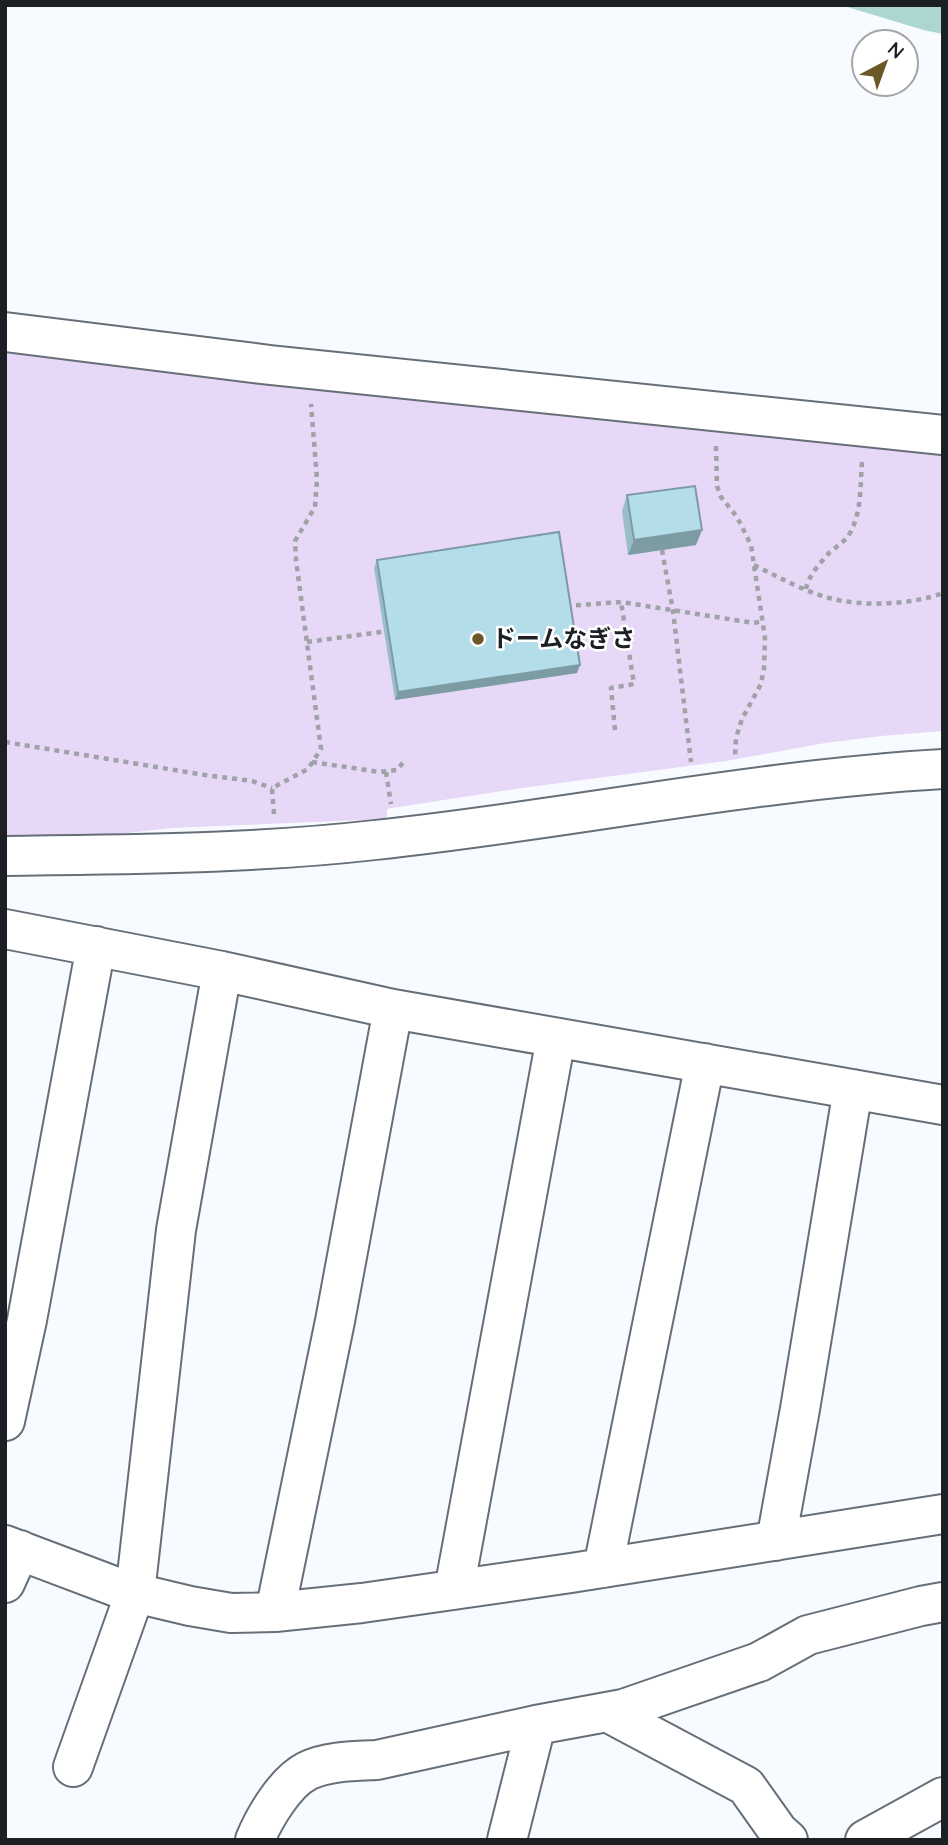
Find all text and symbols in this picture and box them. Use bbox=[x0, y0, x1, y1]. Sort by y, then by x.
north arrow bbox=[850, 28, 920, 98]
text: N bbox=[883, 37, 909, 64]
place label: ドームなぎさ bbox=[492, 623, 635, 653]
marker: ドームなぎさ bbox=[470, 631, 486, 647]

